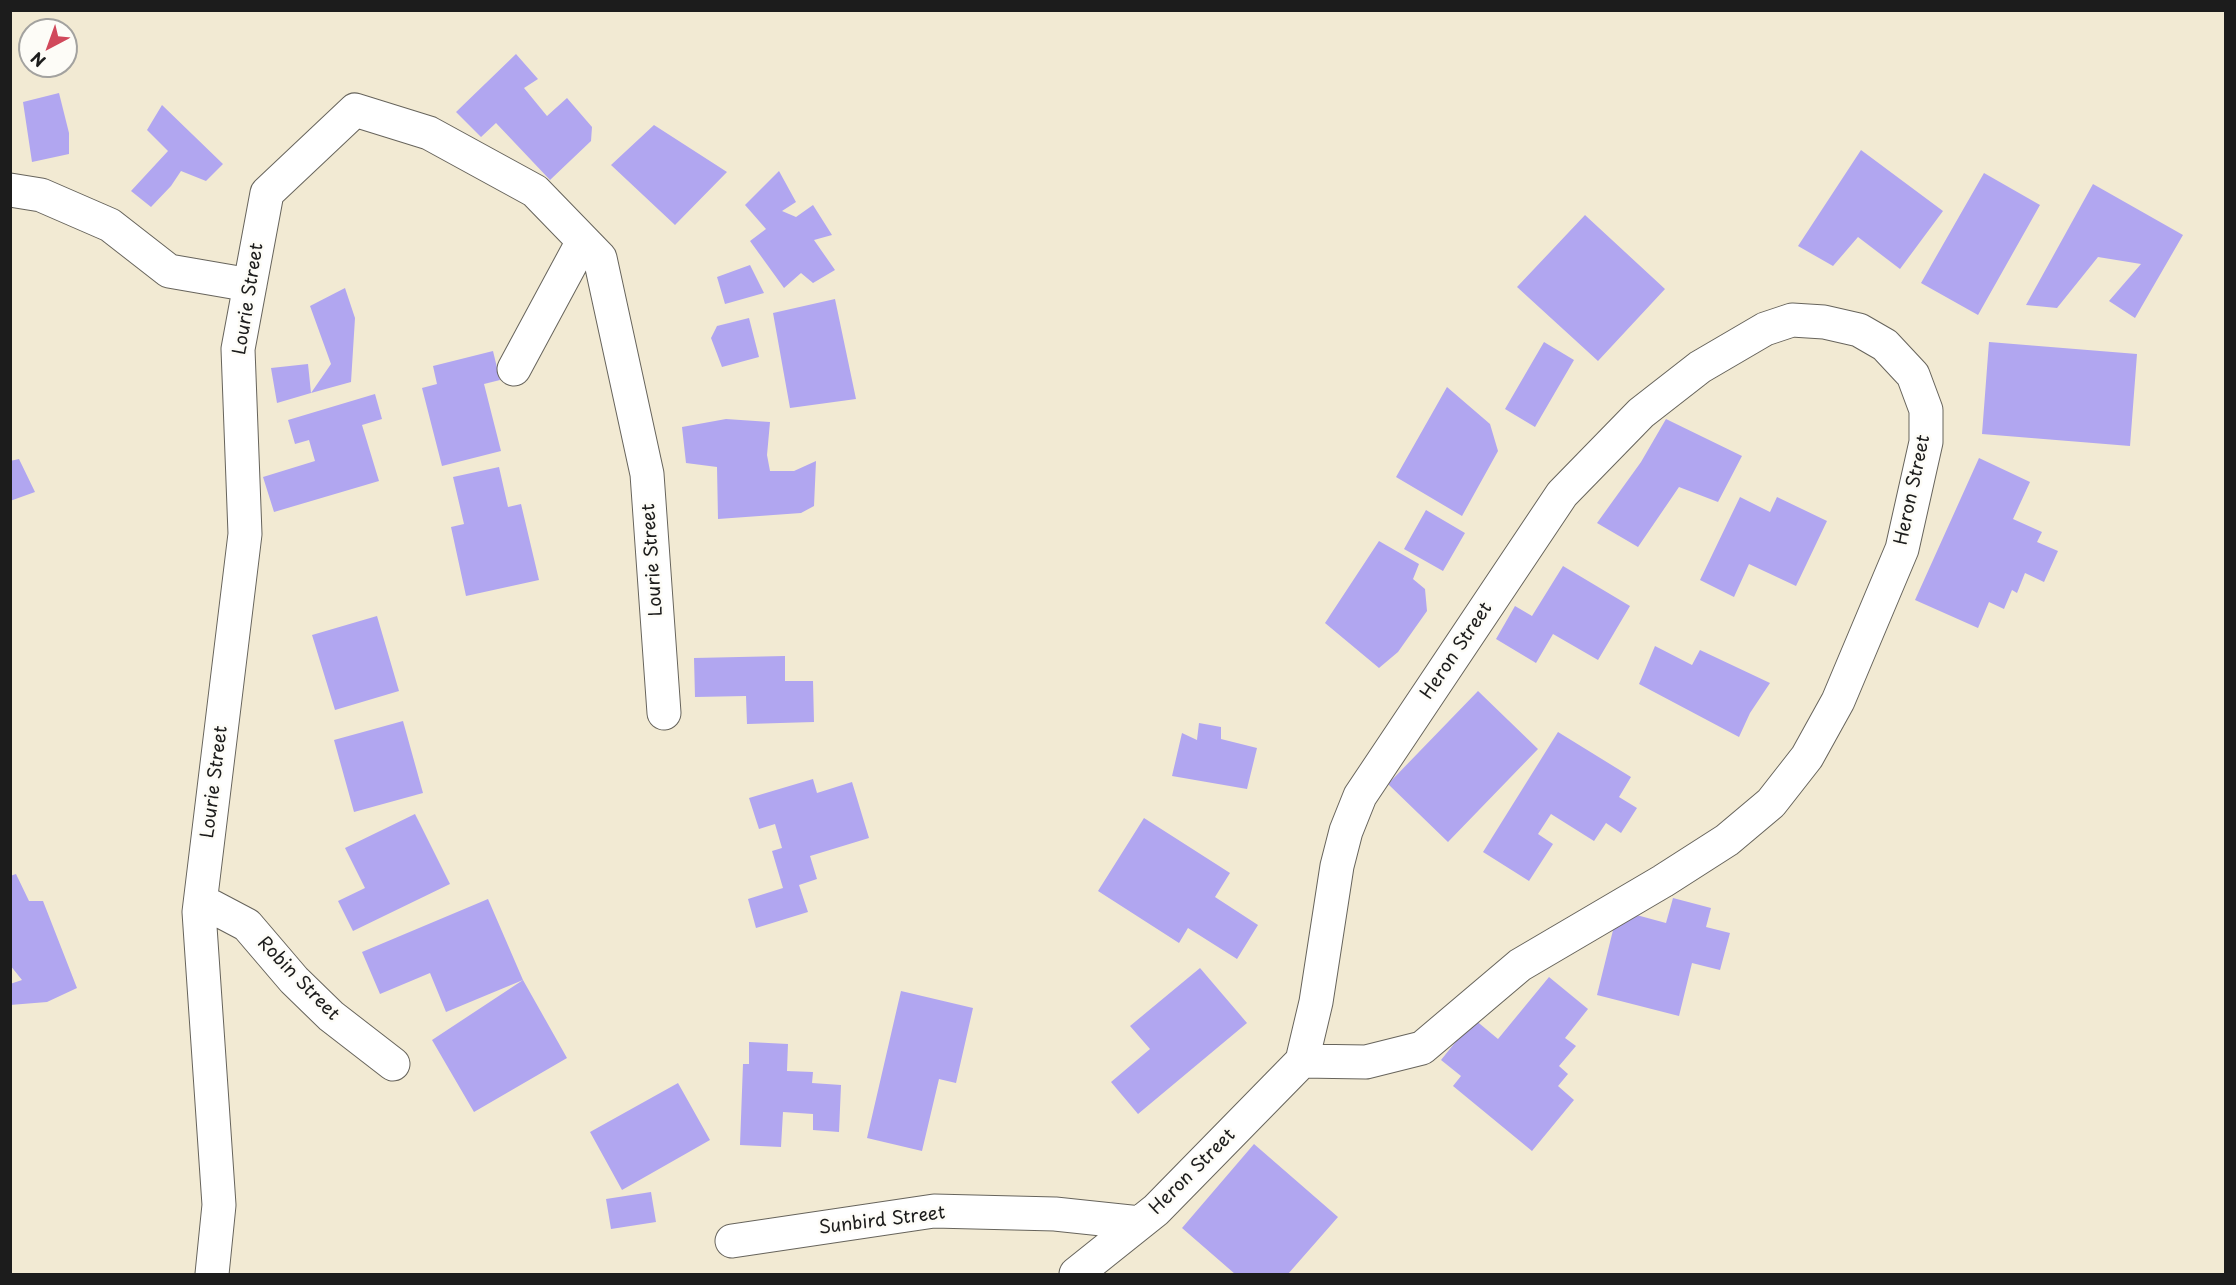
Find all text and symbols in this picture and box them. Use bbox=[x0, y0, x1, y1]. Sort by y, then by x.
north arrow bbox=[18, 18, 78, 78]
text: N bbox=[25, 47, 50, 73]
street label: Lourie Street bbox=[229, 242, 269, 356]
street label: Heron Street bbox=[1891, 433, 1935, 547]
street label: Lourie Street bbox=[638, 503, 668, 617]
street label: Heron Street bbox=[1417, 598, 1497, 704]
street label: Lourie Street bbox=[197, 725, 233, 839]
street label: Robin Street bbox=[253, 933, 343, 1025]
street label: Heron Street bbox=[1146, 1125, 1240, 1219]
street label: Sunbird Street bbox=[817, 1203, 947, 1239]

